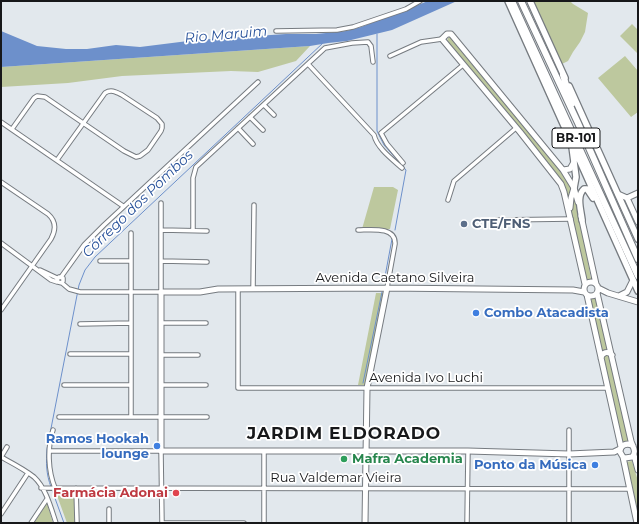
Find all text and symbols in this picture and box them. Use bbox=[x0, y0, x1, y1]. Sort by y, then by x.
water label: Rio Maruim bbox=[184, 23, 268, 47]
road number: BR-101 bbox=[552, 128, 600, 148]
water label: Córrego dos Pombos bbox=[79, 147, 197, 261]
place label: CTE/FNS bbox=[472, 216, 530, 232]
marker: CTE/FNS bbox=[459, 219, 469, 229]
street label: Avenida Caetano Silveira bbox=[315, 270, 475, 286]
place label: Combo Atacadista bbox=[484, 305, 609, 321]
marker: Combo Atacadista bbox=[471, 308, 481, 318]
street label: Avenida Ivo Luchi bbox=[369, 370, 483, 386]
district label: JARDIM ELDORADO bbox=[247, 424, 441, 444]
place label: Ramos Hookah lounge bbox=[46, 431, 149, 462]
marker: Ramos Hookah lounge bbox=[152, 441, 162, 451]
place label: Mafra Academia bbox=[352, 451, 463, 467]
marker: Mafra Academia bbox=[339, 454, 349, 464]
place label: Ponto da Música bbox=[474, 457, 587, 473]
marker: Ponto da Música bbox=[590, 460, 600, 470]
street label: Rua Valdemar Vieira bbox=[270, 470, 402, 486]
place label: Farmácia Adonai bbox=[53, 485, 168, 501]
marker: Farmácia Adonai bbox=[171, 488, 181, 498]

